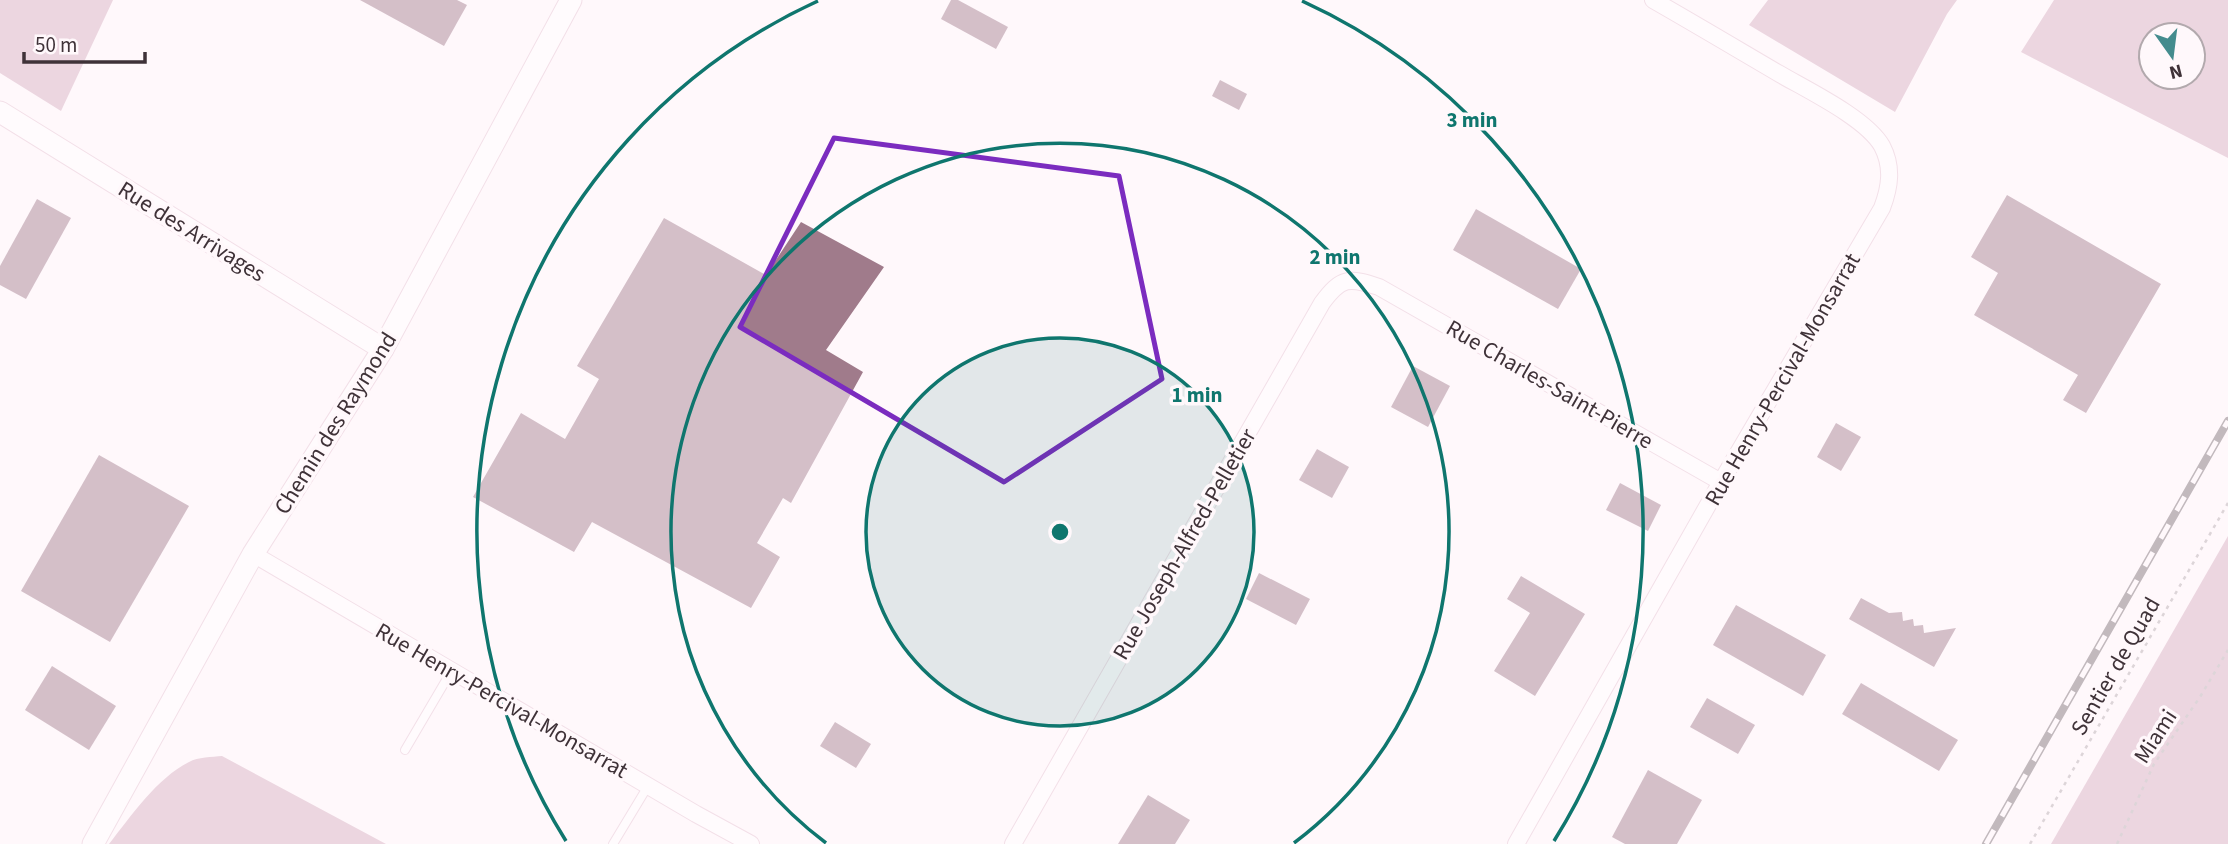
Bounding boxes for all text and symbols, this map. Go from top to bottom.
scale bar [24,21,145,65]
north arrow [2137,21,2207,91]
text: 50 m [35,30,77,60]
text: N [2166,56,2185,86]
text: 3 min [1446,105,1498,135]
street label: Rue des Arrivages [112,173,272,290]
text: 2 min [1309,242,1361,272]
street label: Rue Henry-Percival-Monsarrat [1696,246,1869,512]
street label: Rue Charles-Saint-Pierre [1440,312,1659,457]
street label: Chemin des Raymond [266,326,405,521]
text: 1 min [1171,380,1223,410]
street label: Rue Joseph-Alfred-Pelletier [1105,422,1265,666]
centre of rings [1048,520,1072,544]
street label: Sentier de Quad [2062,591,2168,741]
street label: Rue Henry-Percival-Monsarrat [369,614,635,787]
street label: Miami [2126,703,2185,770]

